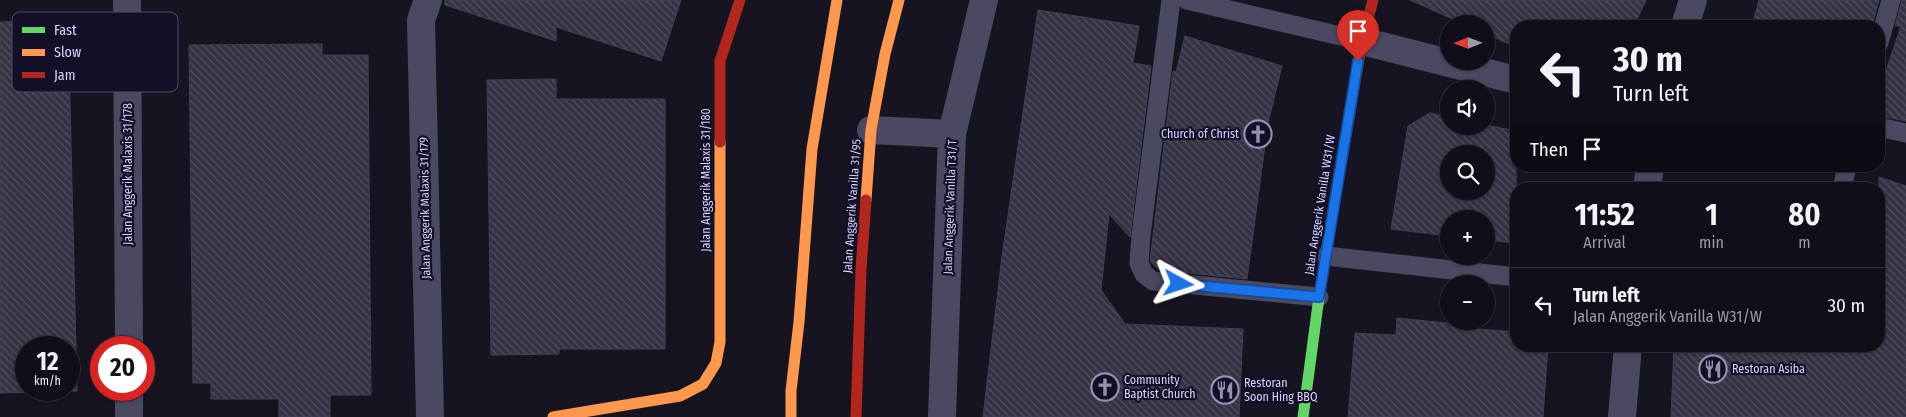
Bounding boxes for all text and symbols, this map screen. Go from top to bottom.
pin [1337,10,1379,61]
legend [12,12,178,92]
north arrow [1440,15,1495,70]
map controls [1440,15,1495,330]
icon: arrive [1344,17,1372,45]
text: Fast [54,22,77,39]
text: 30 m [1613,38,1683,80]
icon: left [1530,40,1595,105]
text: Slow [54,44,81,61]
text: Jam [54,67,75,84]
button: sound [1440,80,1495,135]
text: Turn left [1613,80,1689,107]
street label: Jalan Anggerik Malaxis 31/178 [121,103,135,245]
street label: Jalan Anggerik Malaxis 31/180 [699,108,713,252]
church icon: Church of Christ [1243,119,1273,149]
place label: Church of Christ [1161,127,1239,141]
street label: Jalan Anggerik Vanilla W31/W [1302,134,1338,276]
icon: arrive [1578,135,1606,163]
street label: Jalan Anggerik Malaxis 31/179 [417,137,433,279]
street label: Jalan Anggerik Vanilla 31/95 [840,138,864,274]
text: Then [1530,138,1568,161]
street label: Jalan Anggerik Vanilla T31/T [941,139,959,275]
button: search [1440,145,1495,200]
text: 11:52 [1574,197,1635,233]
text: 1 [1705,197,1718,233]
text: 80 [1788,197,1821,233]
button: + [1440,210,1495,265]
text: Arrival [1583,233,1626,252]
text: min [1699,233,1724,252]
text: m [1798,233,1811,252]
position arrow [1152,257,1204,309]
button: − [1440,275,1495,330]
text: Turn left [1573,284,1640,307]
icon: left [1530,291,1558,319]
text: 30 m [1827,294,1865,317]
text: Jalan Anggerik Vanilla W31/W [1573,307,1762,326]
speed limit sign: 20 [90,336,155,401]
text: 12 [36,347,59,377]
restaurant icon: Restoran Asiba [1698,354,1728,384]
place label: Restoran Asiba [1732,362,1805,376]
church icon: Community Baptist Church [1090,372,1120,402]
place label: Community Baptist Church [1124,373,1196,401]
text: km/h [34,374,61,388]
restaurant icon: Restoran Soon Hing BBQ [1210,375,1240,405]
place label: Restoran Soon Hing BBQ [1244,376,1318,404]

